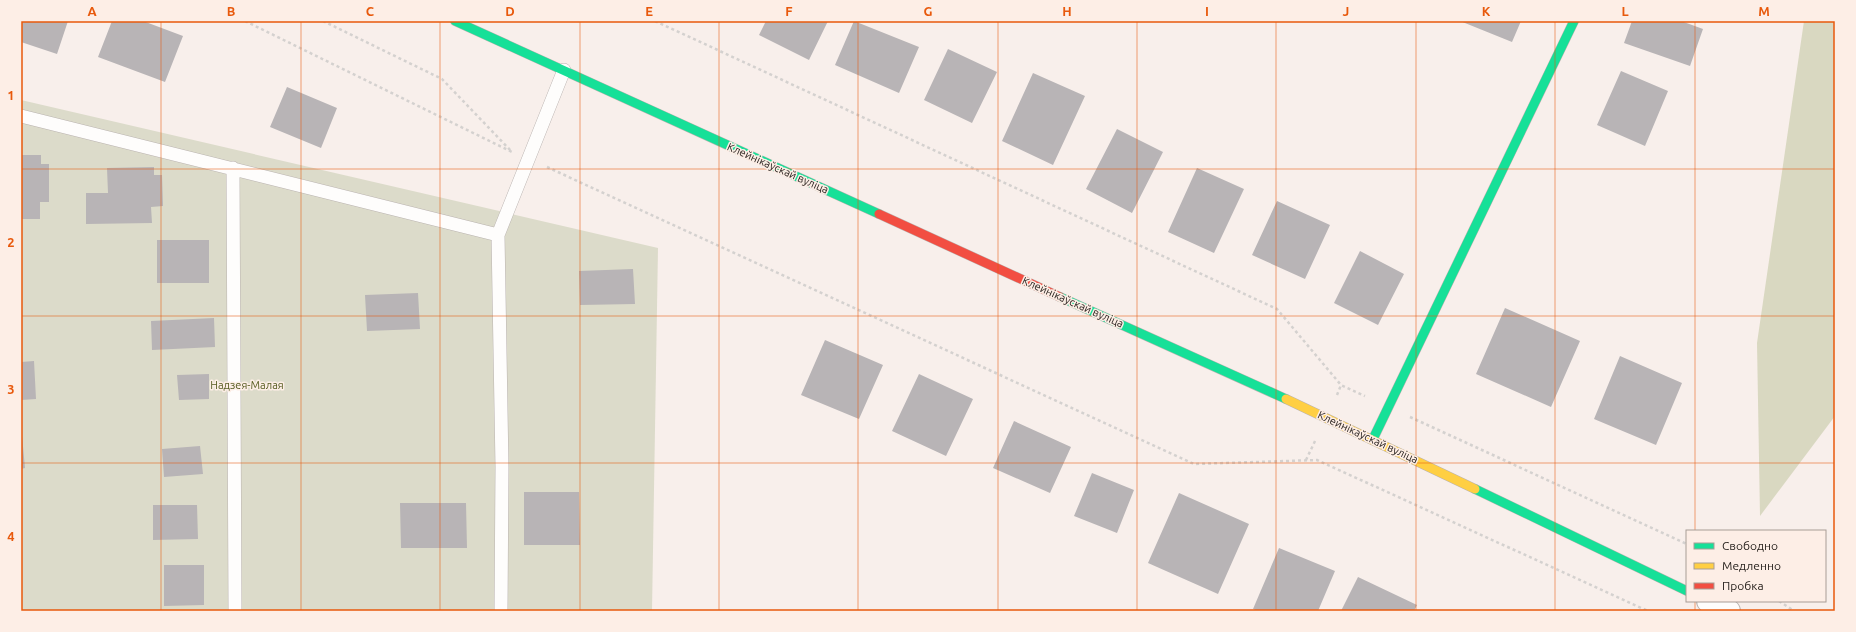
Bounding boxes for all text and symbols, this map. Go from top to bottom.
text: A [87,4,97,18]
text: B [227,4,236,18]
text: C [366,4,375,18]
text: D [505,4,515,18]
text: E [645,4,653,18]
text: F [785,4,793,18]
text: G [924,4,933,18]
text: H [1062,4,1072,18]
text: I [1205,4,1209,18]
text: J [1343,4,1349,18]
text: K [1482,4,1491,18]
text: L [1621,4,1629,18]
text: M [1758,4,1770,18]
text: 1 [7,88,15,102]
street label: Клейнікаўскай вуліца [726,140,830,196]
text: 2 [7,235,15,249]
street label: Клейнікаўскай вуліца [1021,274,1125,330]
park label: Надзея-Малая [210,379,284,391]
text: 3 [7,382,15,396]
street label: Клейнікаўскай вуліца [1316,408,1420,466]
text: 4 [7,529,15,543]
legend [1686,530,1826,602]
text: Свободно [1722,539,1778,552]
text: Медленно [1722,559,1781,572]
text: Пробка [1722,579,1764,592]

